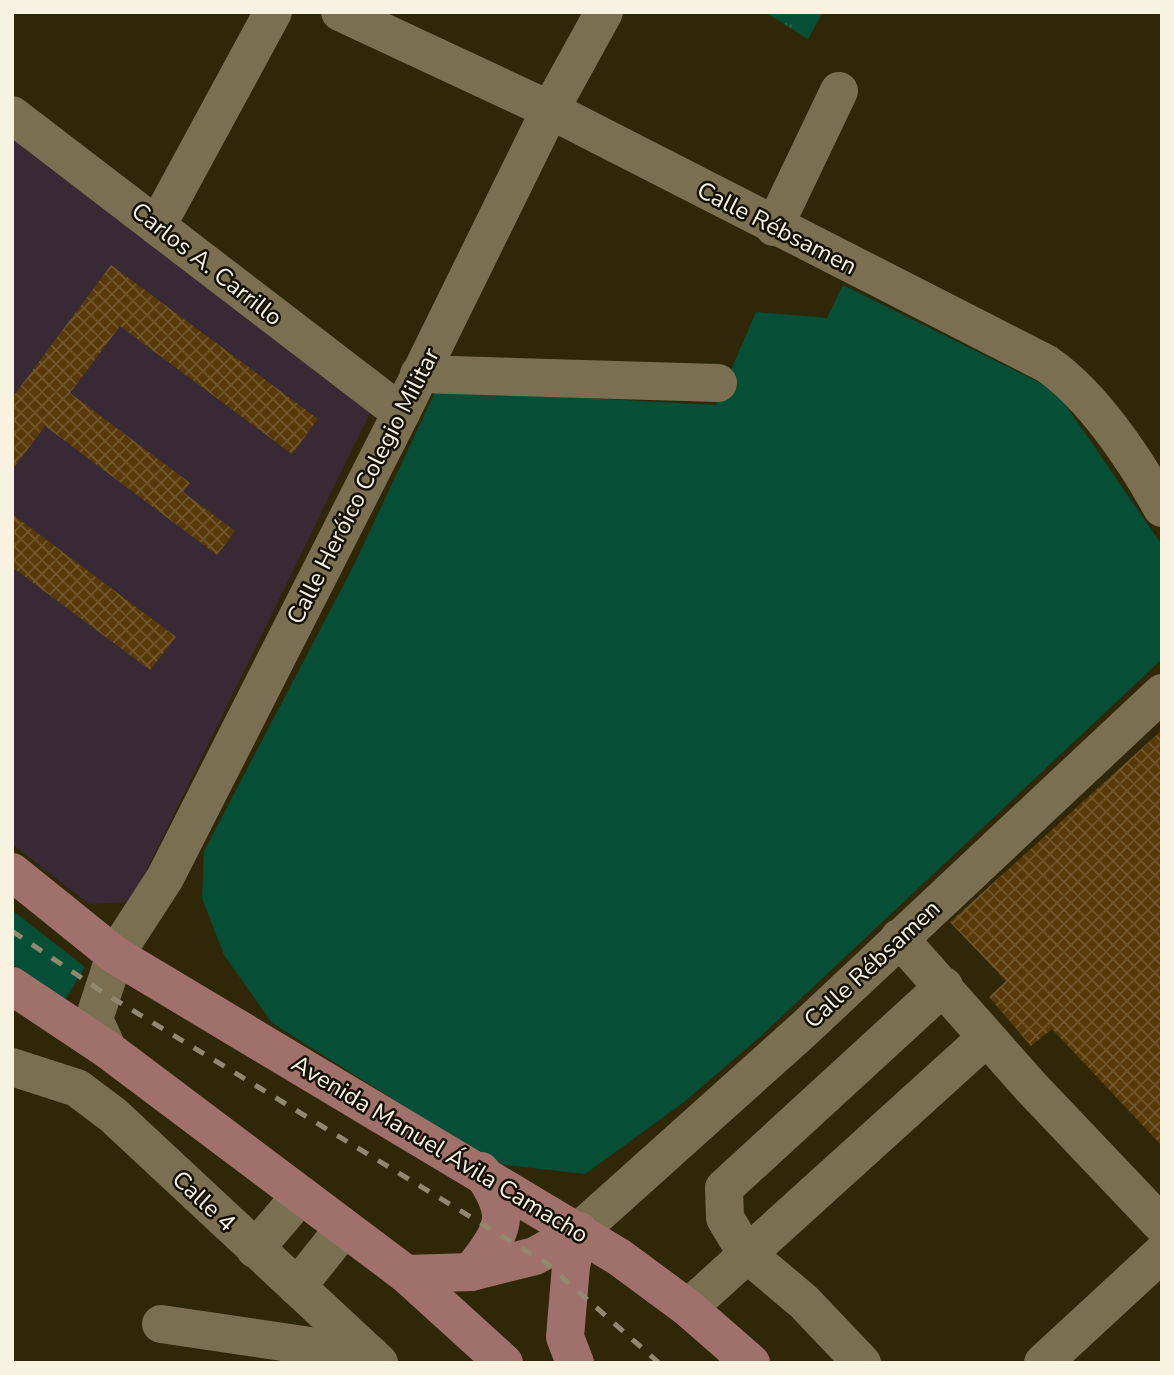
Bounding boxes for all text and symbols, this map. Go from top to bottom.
street label: Calle Rébsamen [692,174,862,282]
street label: Carlos A. Carrillo [125,195,289,333]
street label: Calle Heróico Colegio Militar [279,342,447,630]
street label: Calle Rébsamen [797,893,947,1035]
street label: Avenida Manuel Ávila Camacho [286,1047,594,1251]
street label: Calle 4 [165,1163,243,1239]

